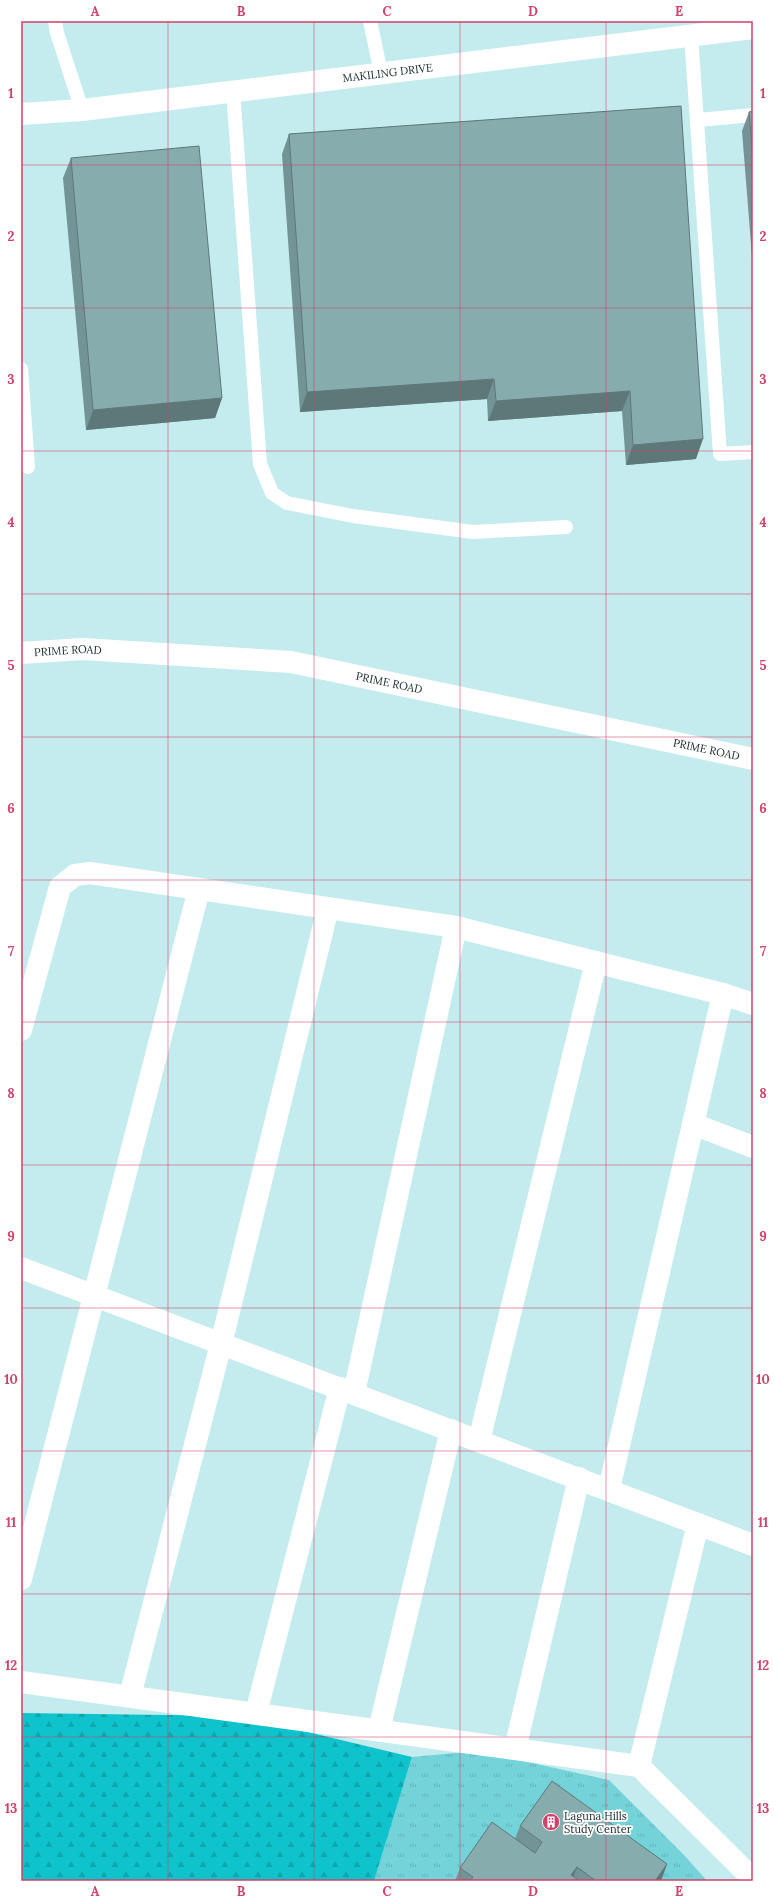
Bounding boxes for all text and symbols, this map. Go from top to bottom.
text: A [91,3,100,20]
text: B [237,3,246,20]
text: C [383,3,392,20]
text: D [528,3,538,20]
text: E [675,3,683,20]
street label: MAKILING DRIVE [342,60,434,85]
text: 1 [8,85,14,102]
text: 1 [760,85,766,102]
text: 2 [8,228,15,245]
text: 2 [760,228,767,245]
text: 3 [7,371,15,388]
text: 3 [759,371,767,388]
text: 4 [7,514,15,531]
text: 4 [759,514,767,531]
street label: PRIME ROAD [34,642,102,659]
text: 5 [7,657,15,674]
text: 5 [759,657,767,674]
street label: PRIME ROAD [355,669,424,696]
street label: PRIME ROAD [672,735,741,763]
text: 6 [7,800,15,817]
text: 6 [759,800,767,817]
text: 7 [8,943,14,960]
text: 7 [760,943,766,960]
text: 8 [7,1085,15,1102]
text: 8 [759,1085,767,1102]
text: 9 [7,1228,15,1245]
text: 9 [759,1228,767,1245]
text: 10 [4,1371,18,1388]
text: 10 [756,1371,770,1388]
text: 11 [6,1514,16,1531]
text: 11 [758,1514,768,1531]
text: 12 [5,1657,17,1674]
text: 12 [757,1657,769,1674]
text: 13 [5,1800,17,1817]
text: 13 [757,1800,769,1817]
place label: Laguna Hills Study Center [564,1809,632,1836]
building icon: Laguna Hills Study Center [541,1812,561,1832]
text: A [91,1883,100,1900]
text: B [237,1883,246,1900]
text: C [383,1883,392,1900]
text: D [528,1883,538,1900]
text: E [675,1883,683,1900]

